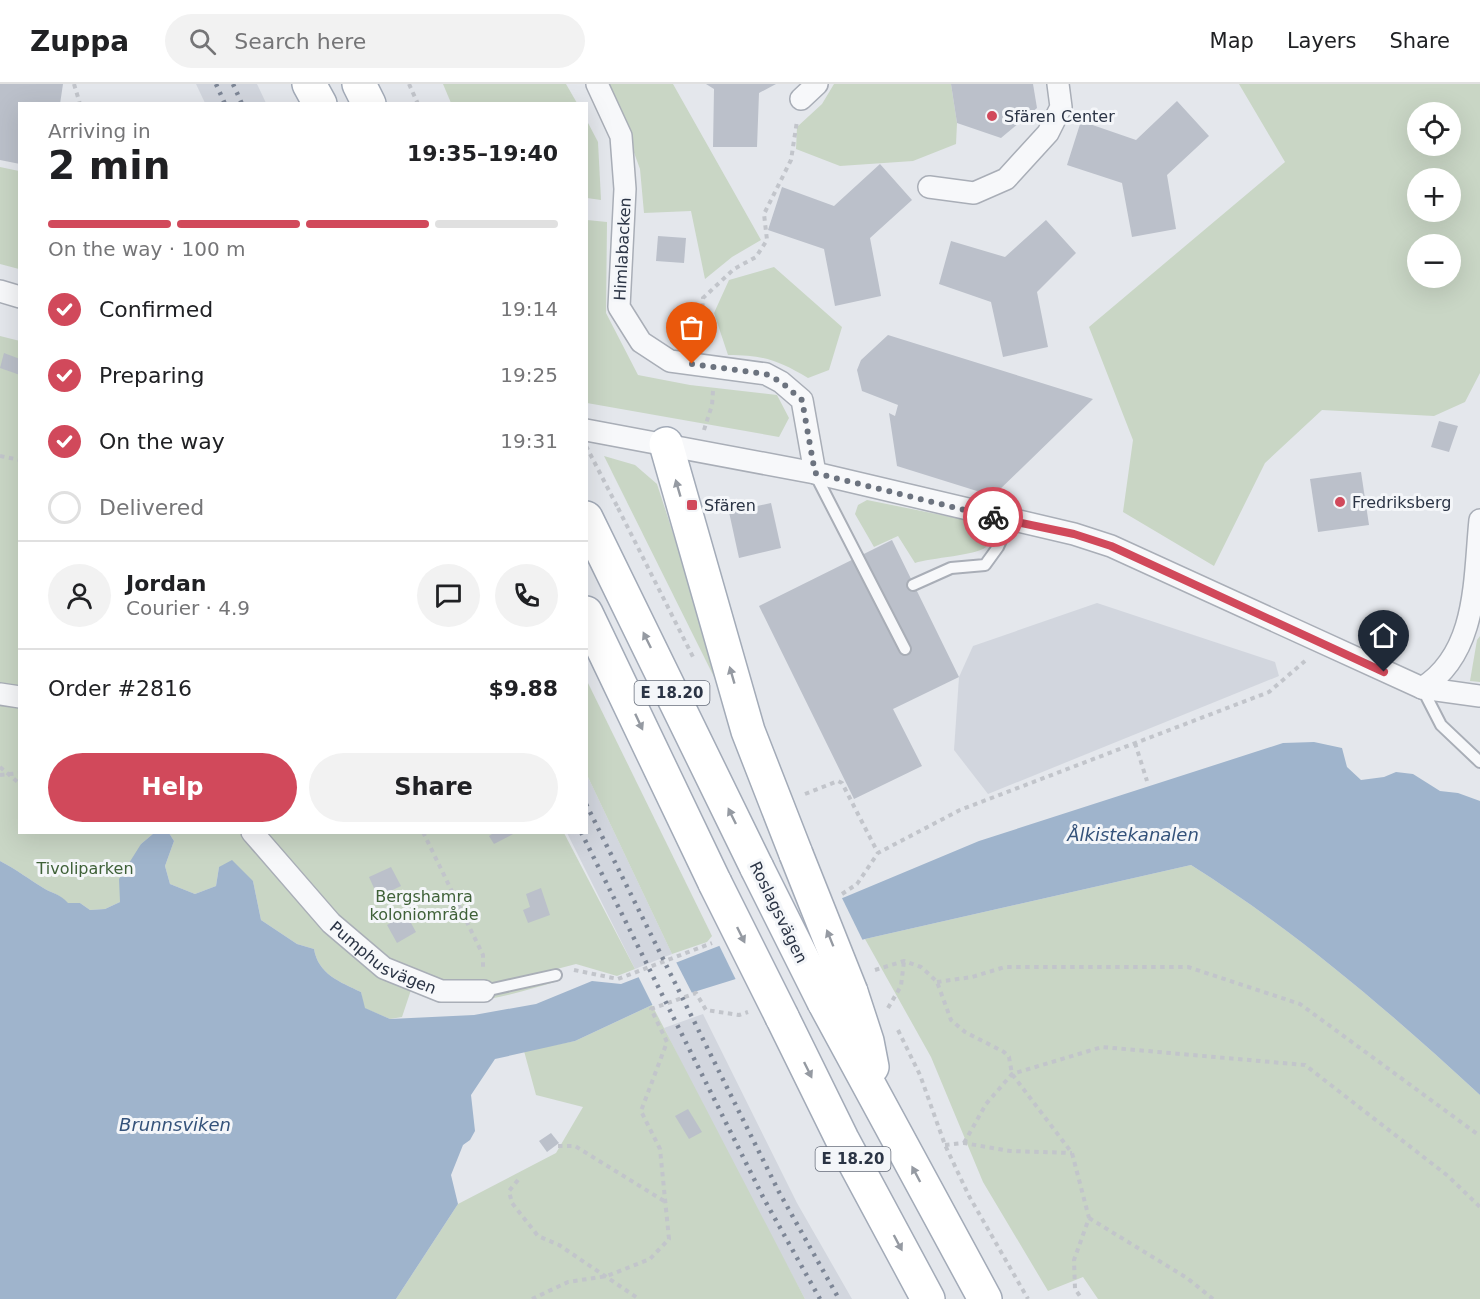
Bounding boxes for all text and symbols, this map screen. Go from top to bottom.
search box [165,14,585,68]
text: Zuppa [30,25,129,58]
icon: search [186,25,219,58]
text: Search here [234,29,366,54]
text: Map [1210,29,1254,53]
text: Layers [1287,29,1356,53]
text: Share [1389,29,1450,53]
map controls [1407,102,1461,288]
button: locate [1407,102,1461,156]
place label: Sfären Center [1004,107,1115,126]
marker: Sfären Center [985,109,999,123]
text: Arriving in [48,119,151,143]
text: 19:35–19:40 [407,141,558,166]
text: 2 min [48,143,170,188]
button: + [1407,168,1461,222]
street label: Himlabacken [610,197,635,301]
button: − [1407,234,1461,288]
text: On the way · 100 m [48,237,246,261]
icon: check [48,293,81,326]
text: Confirmed [99,297,213,322]
text: 19:14 [500,297,558,321]
pin [666,302,717,364]
icon: bag [675,311,708,344]
icon: check [48,359,81,392]
text: Preparing [99,363,205,388]
text: 19:25 [500,363,558,387]
icon: check [48,425,81,458]
text: On the way [99,429,225,454]
text: 19:31 [500,429,558,453]
one-way arrow [673,479,682,497]
courier [963,487,1023,547]
place label: Fredriksberg [1352,493,1451,512]
text: Delivered [99,495,204,520]
marker: Fredriksberg [1333,495,1347,509]
place label: Sfären [704,496,756,515]
marker: Sfären [685,498,699,512]
icon: bike [977,501,1010,534]
button: person [48,564,111,627]
button: chat [417,564,480,627]
button: phone [495,564,558,627]
text: Jordan [126,571,206,596]
text: Courier · 4.9 [126,596,250,620]
pin [1358,610,1409,672]
icon: home [1367,619,1400,652]
one-way arrow [642,632,651,649]
one-way arrow [727,666,736,684]
text: Order #2816 [48,676,192,701]
text: $9.88 [488,676,558,701]
road number: E 18.20 [634,681,710,705]
one-way arrow [634,714,643,731]
button: Help [48,753,297,822]
button: Share [309,753,558,822]
one-way arrow [727,807,736,824]
water label: Ålkistekanalen [1066,824,1199,845]
street label: Roslagsvägen [746,858,811,966]
park label: Tivoliparken [35,859,134,878]
park label: Bergshamra koloniområde [369,887,479,924]
street label: Pumphusvägen [326,917,439,998]
one-way arrow [736,927,746,944]
one-way arrow [825,929,834,947]
one-way arrow [803,1061,812,1078]
water label: Brunnsviken [119,1114,231,1135]
road number: E 18.20 [816,1147,890,1171]
one-way arrow [911,1165,921,1182]
one-way arrow [893,1235,903,1252]

